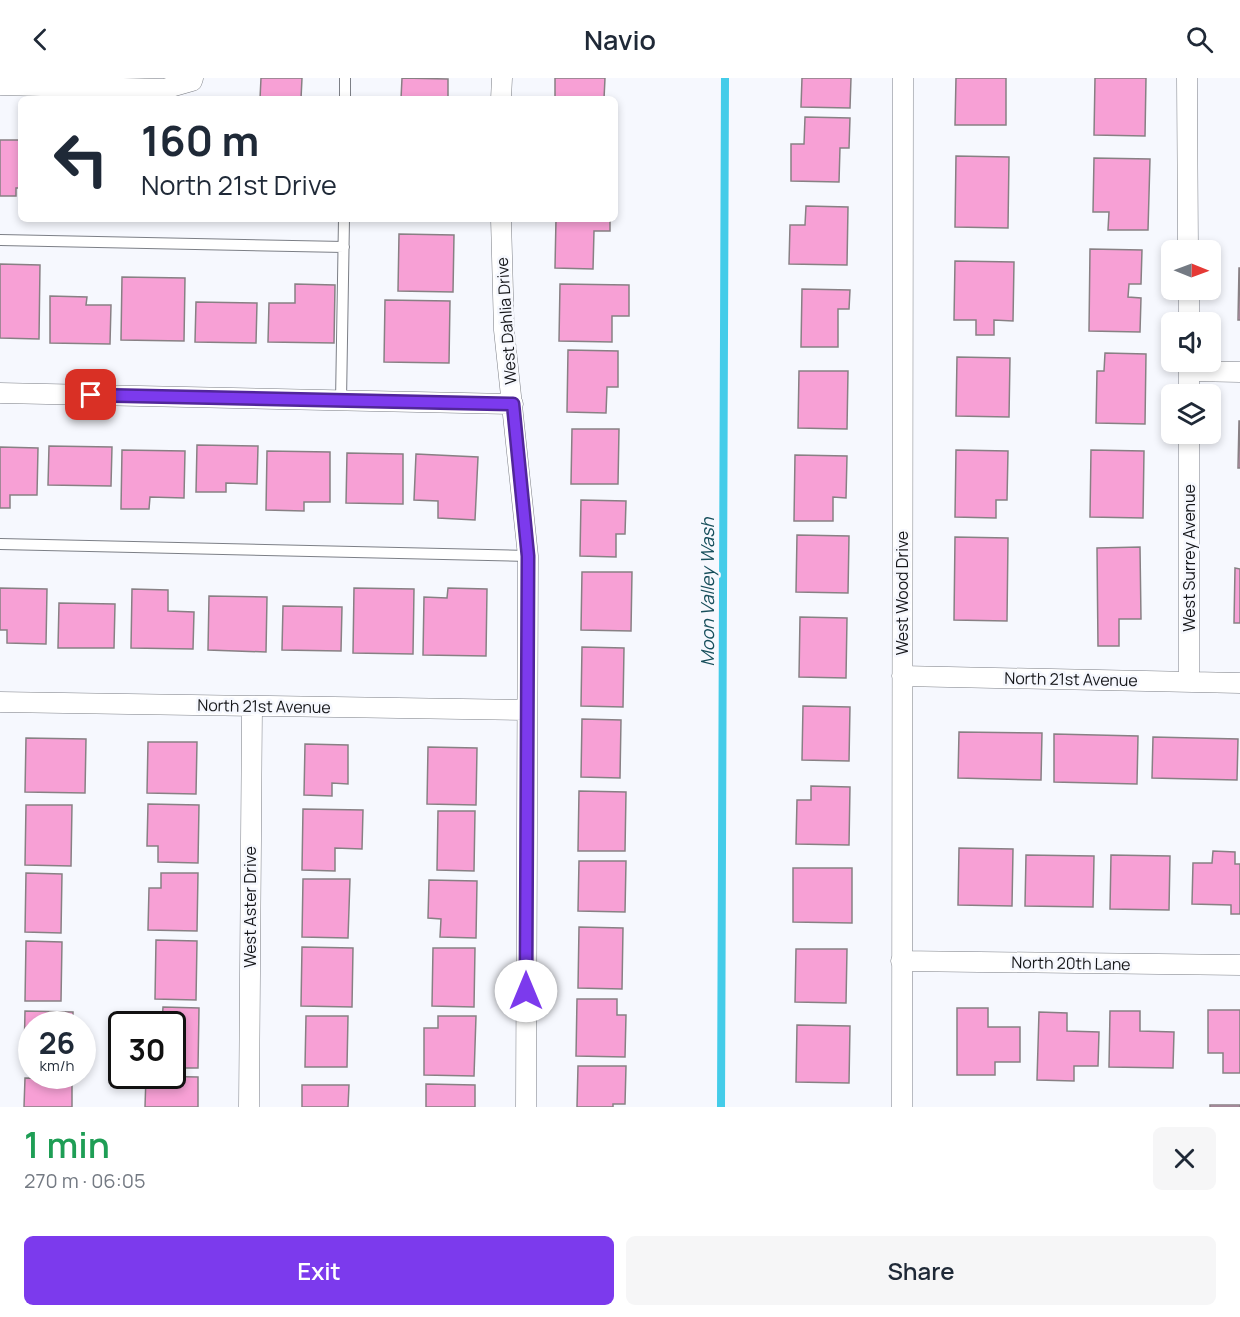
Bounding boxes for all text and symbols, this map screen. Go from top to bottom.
text: Navio [584,21,656,58]
icon: back [24,23,57,56]
icon: search [1183,23,1216,56]
text: 160 m [141,111,259,169]
icon: left [42,120,120,198]
text: North 21st Drive [141,166,337,203]
north arrow [1161,240,1221,300]
map controls [1161,240,1221,444]
street label: West Dahlia Drive [491,257,521,385]
button: sound [1161,312,1221,372]
pin [65,369,116,420]
icon: arrive [74,378,107,411]
button: layers [1161,384,1221,444]
street label: West Surrey Avenue [1178,484,1200,632]
water label: Moon Valley Wash [695,516,719,666]
street label: West Wood Drive [891,531,913,655]
street label: North 21st Avenue [1004,667,1138,691]
street label: North 21st Avenue [197,694,331,718]
street label: West Aster Drive [239,846,261,968]
street label: North 20th Lane [1011,951,1131,975]
position arrow [494,959,558,1023]
speed limit sign: 30 [108,1011,186,1089]
text: 26 [39,1022,75,1063]
text: km/h [40,1055,74,1076]
text: 1 min [24,1120,110,1169]
button: close [1153,1127,1216,1190]
text: 270 m · 06:05 [24,1167,145,1194]
button: Exit [24,1236,614,1305]
button: Share [626,1236,1216,1305]

